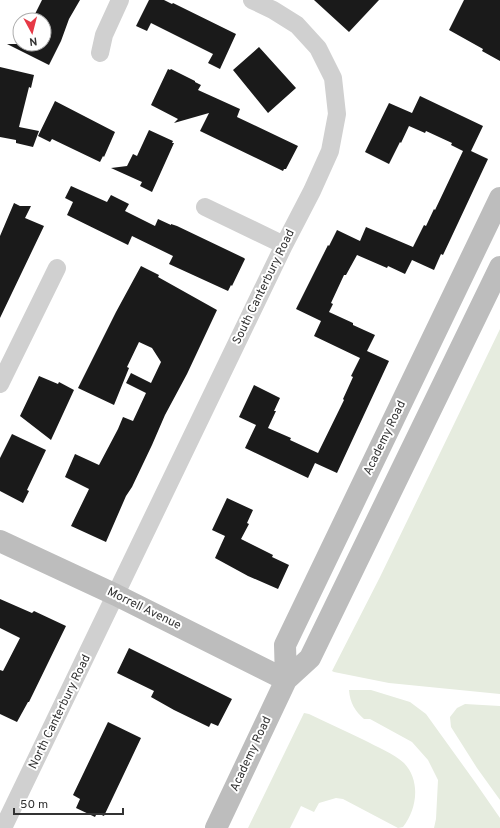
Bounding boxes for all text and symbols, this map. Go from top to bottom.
north arrow [12,12,52,52]
text: N [28,34,38,48]
street label: South Canterbury Road [229,227,299,347]
street label: Academy Road [360,398,410,478]
street label: Morrell Avenue [104,584,184,634]
street label: North Canterbury Road [25,652,95,772]
street label: Academy Road [227,714,275,794]
scale bar [14,790,123,816]
text: 50 m [20,797,48,813]

